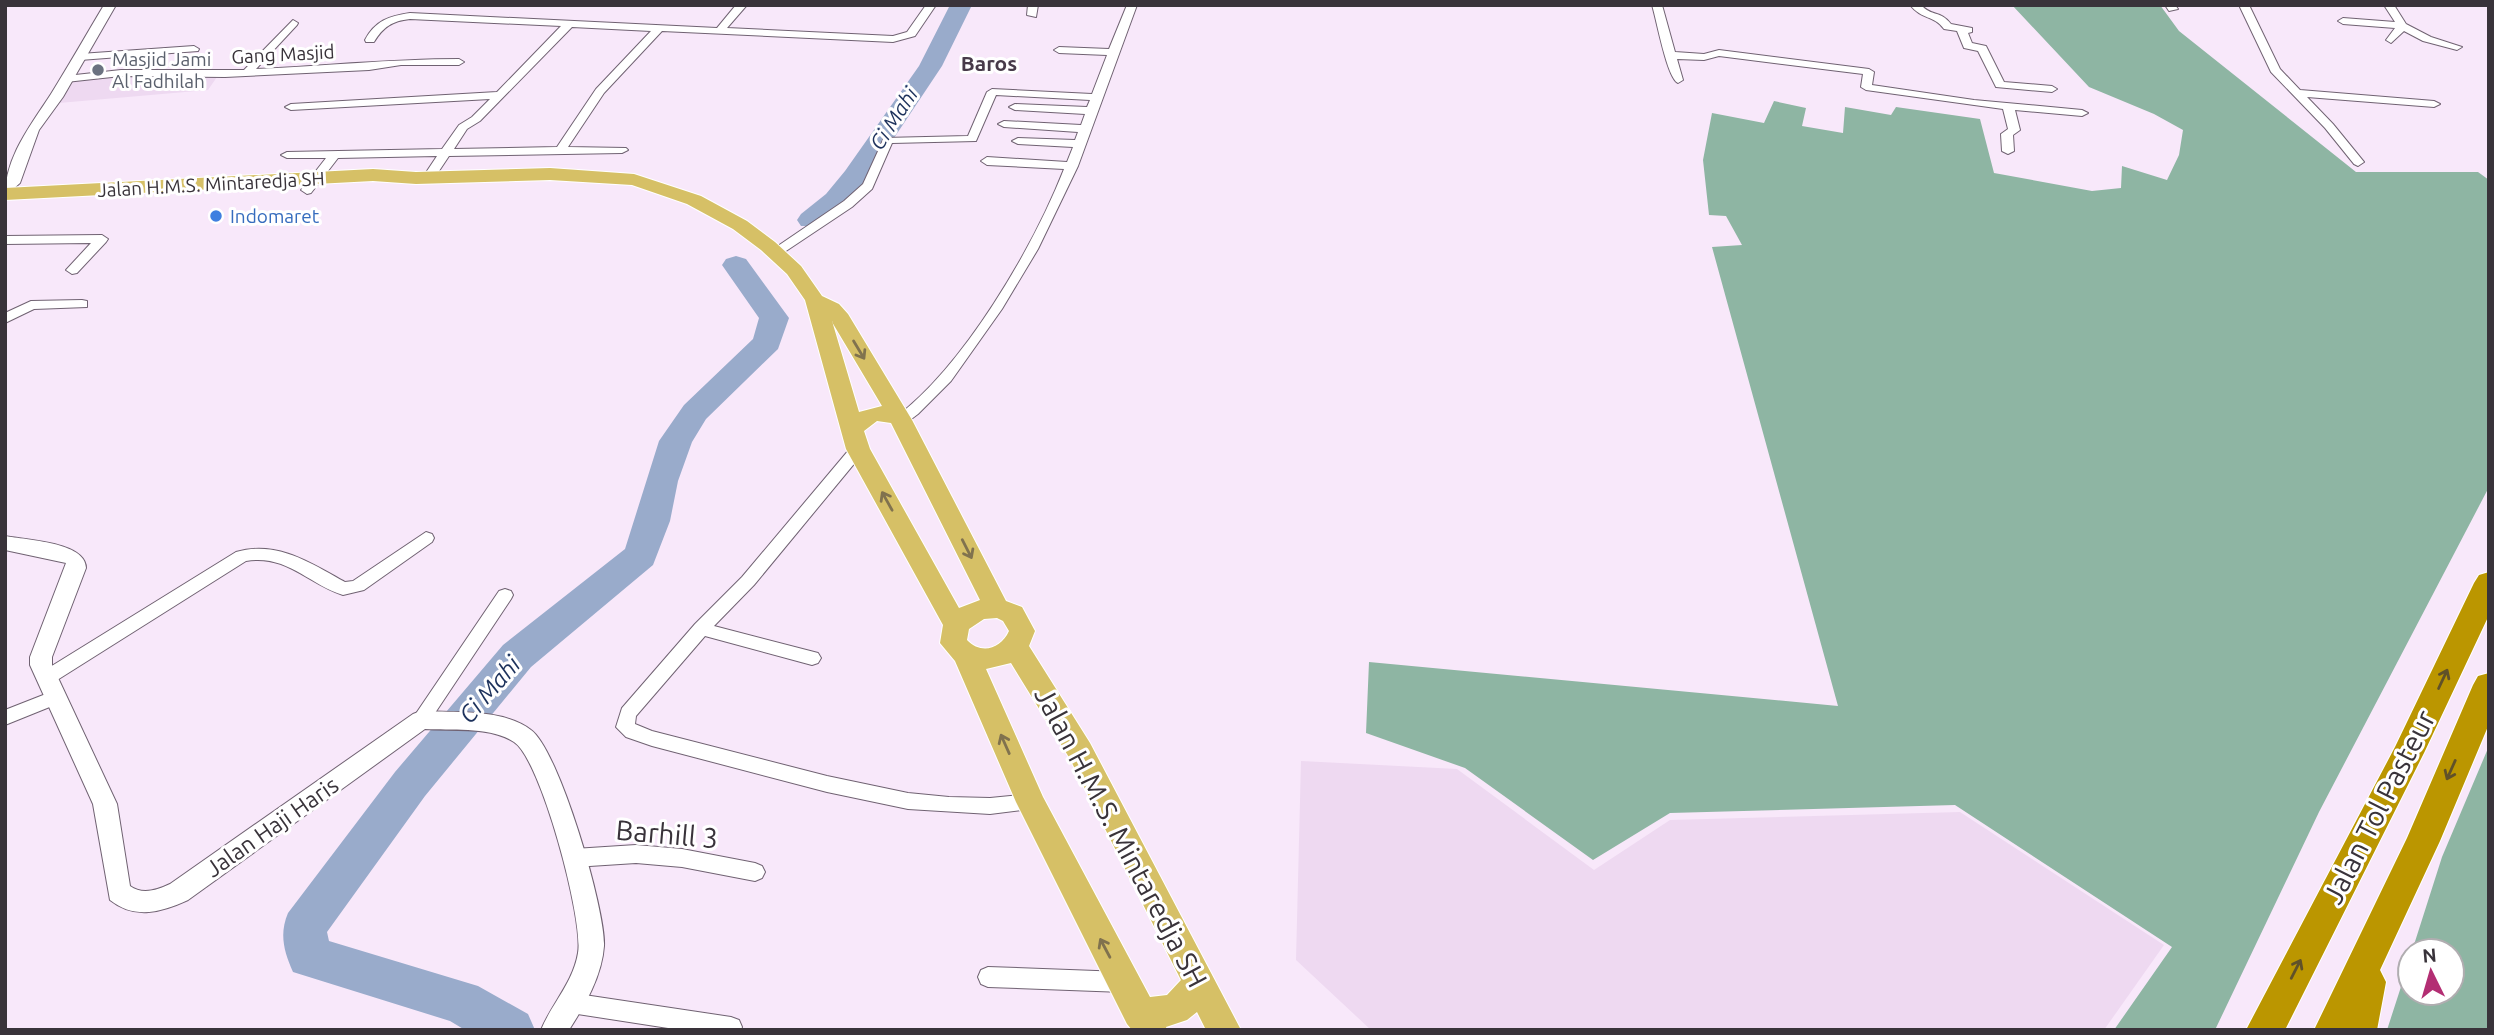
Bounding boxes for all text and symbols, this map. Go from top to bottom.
street label: Gang Masjid [231,40,335,68]
place label: Masjid Jami Al Fadhilah [112,48,211,92]
district label: Baros [961,51,1017,75]
marker: Masjid Jami Al Fadhilah [90,62,106,78]
water label: Ci Mahi [864,82,922,154]
street label: Jalan H.M.S. Mintaredja SH [97,167,325,201]
place label: Indomaret [230,205,320,227]
marker: Indomaret [208,208,224,224]
one-way arrow [852,339,866,359]
one-way arrow [880,491,894,511]
one-way arrow [961,538,974,559]
water label: Ci Mahi [453,650,526,728]
one-way arrow [2437,669,2451,690]
street label: Jalan H.M.S. Mintaredja SH [1029,681,1214,992]
street label: Jalan Tol Pasteur [2316,705,2441,909]
one-way arrow [998,734,1011,756]
one-way arrow [2444,758,2457,780]
street label: Jalan Haji Haris [201,772,343,882]
street label: Barhill 3 [615,814,719,853]
north arrow [2396,937,2466,1007]
one-way arrow [1098,939,1112,959]
text: N [2421,943,2438,967]
one-way arrow [2290,959,2303,980]

